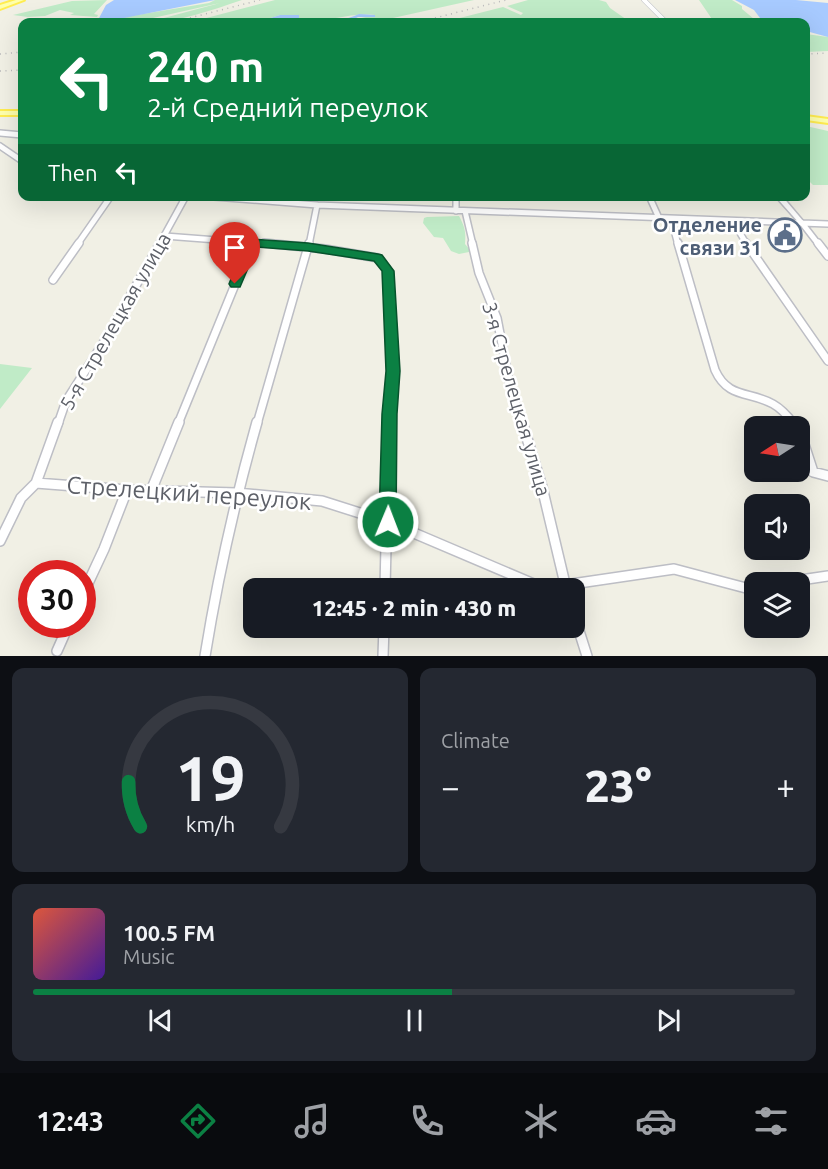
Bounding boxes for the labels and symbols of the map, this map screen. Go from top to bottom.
place label: Отделение связи 31 [653,213,762,259]
public building icon: Отделение связи 31 [767,217,803,253]
pin [209,222,260,284]
street label: 5-я Стрелецкая улица [55,228,175,414]
street label: 3-я Стрелецкая улица [478,299,556,499]
north arrow [744,416,810,482]
street label: Стрелецкий переулок [66,471,312,515]
position arrow [356,490,420,554]
speed limit sign: 30 [18,560,96,638]

